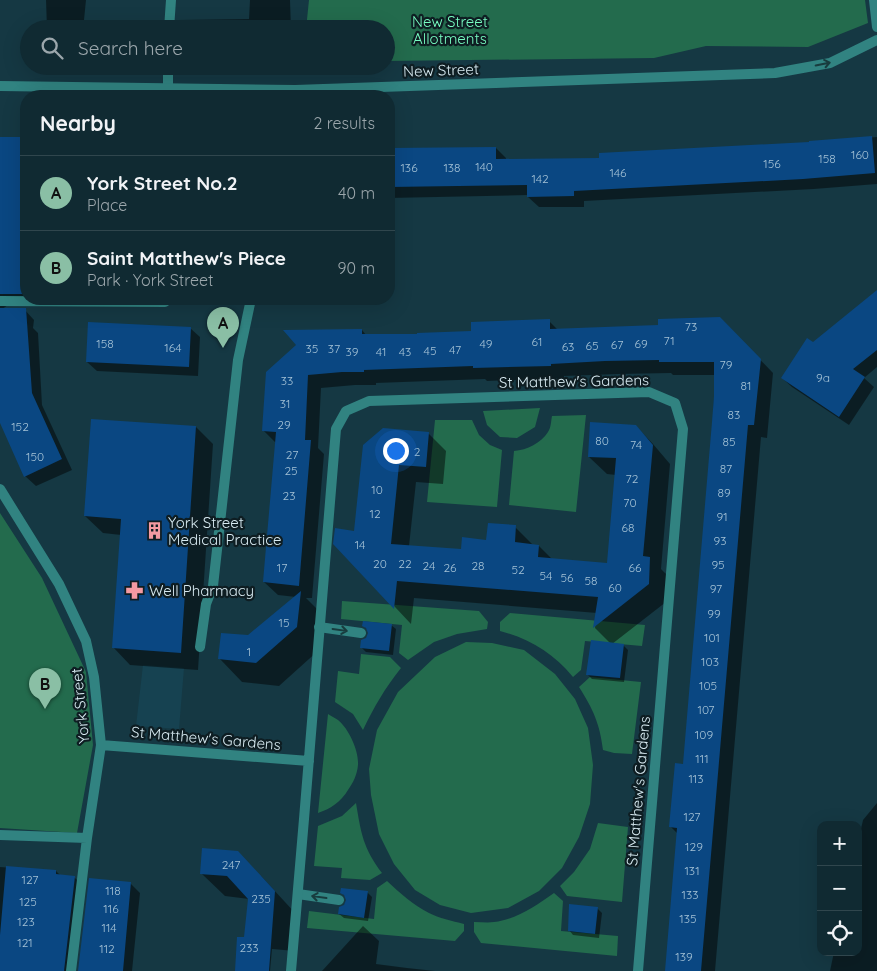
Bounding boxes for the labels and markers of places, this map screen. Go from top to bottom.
pin: A [207,307,239,348]
place label: York Street Medical Practice [168,513,282,549]
building icon: York Street Medical Practice [144,521,164,541]
pharmacy icon: Well Pharmacy [125,580,145,600]
place label: Well Pharmacy [149,581,254,600]
pin: B [29,668,61,709]

